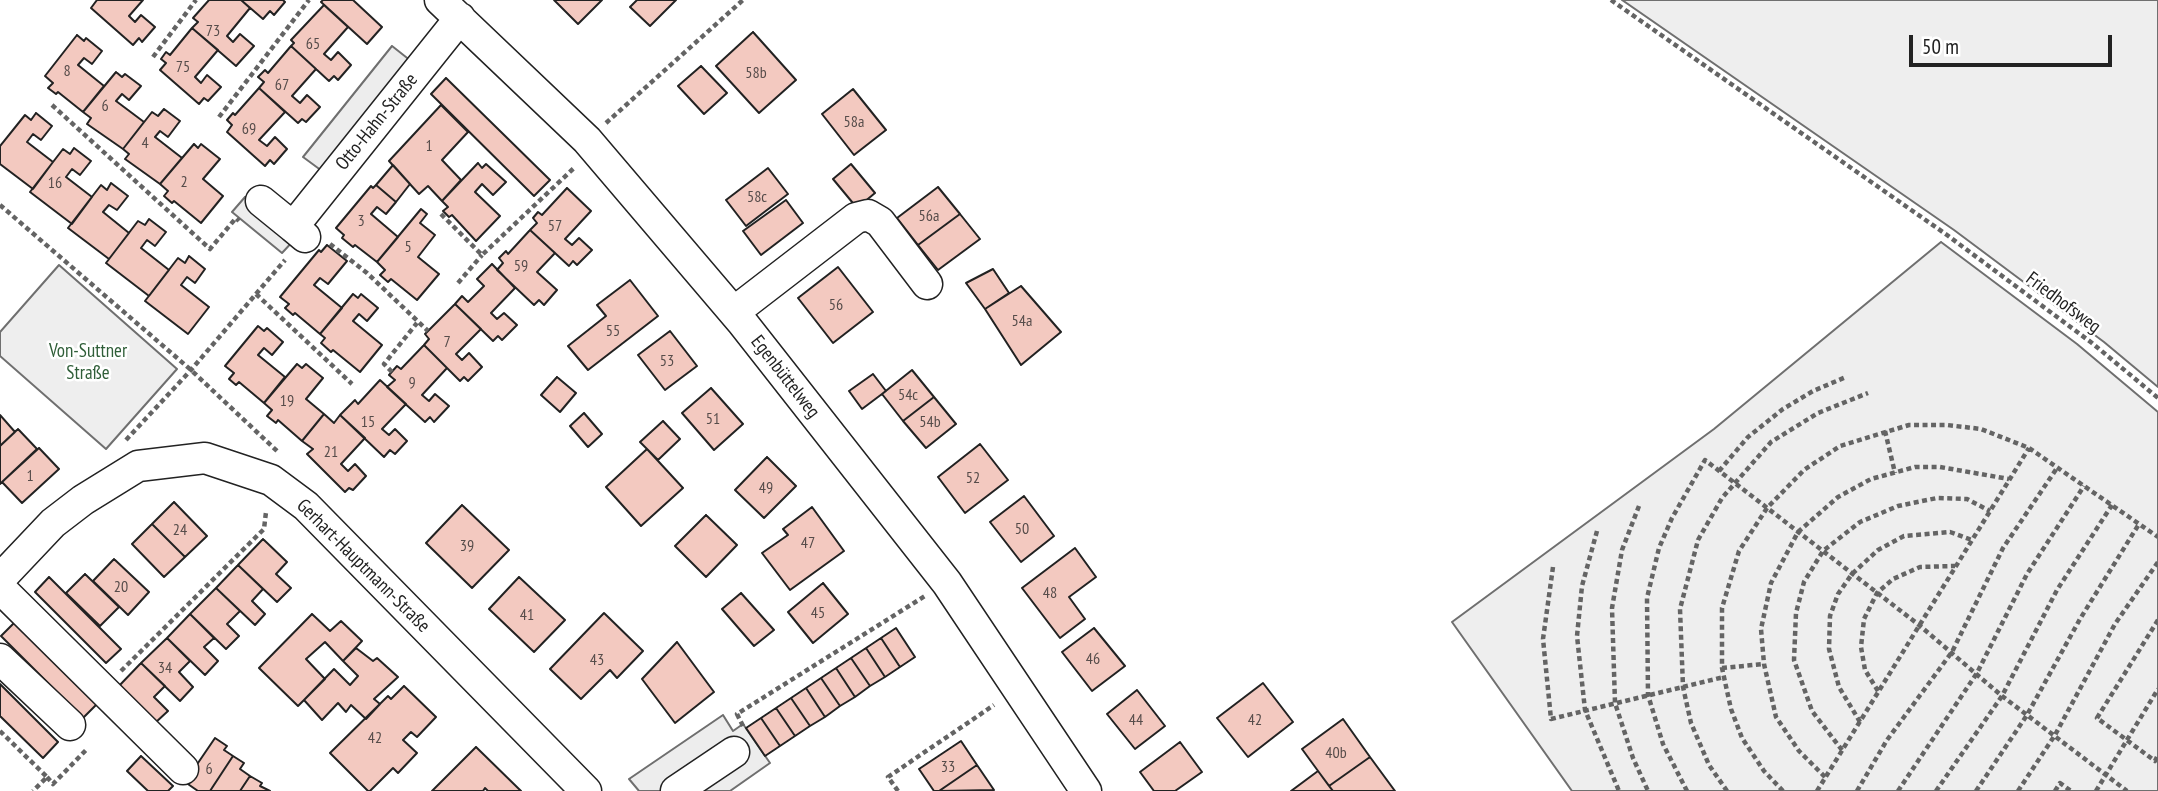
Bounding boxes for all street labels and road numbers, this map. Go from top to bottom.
street label: Otto-Hahn-Straße [331,69,423,175]
street label: Friedhofsweg [2021,267,2105,339]
street label: Egenbüttelweg [746,331,824,423]
street label: Gerhart-Hauptmann-Straße [292,495,434,637]

